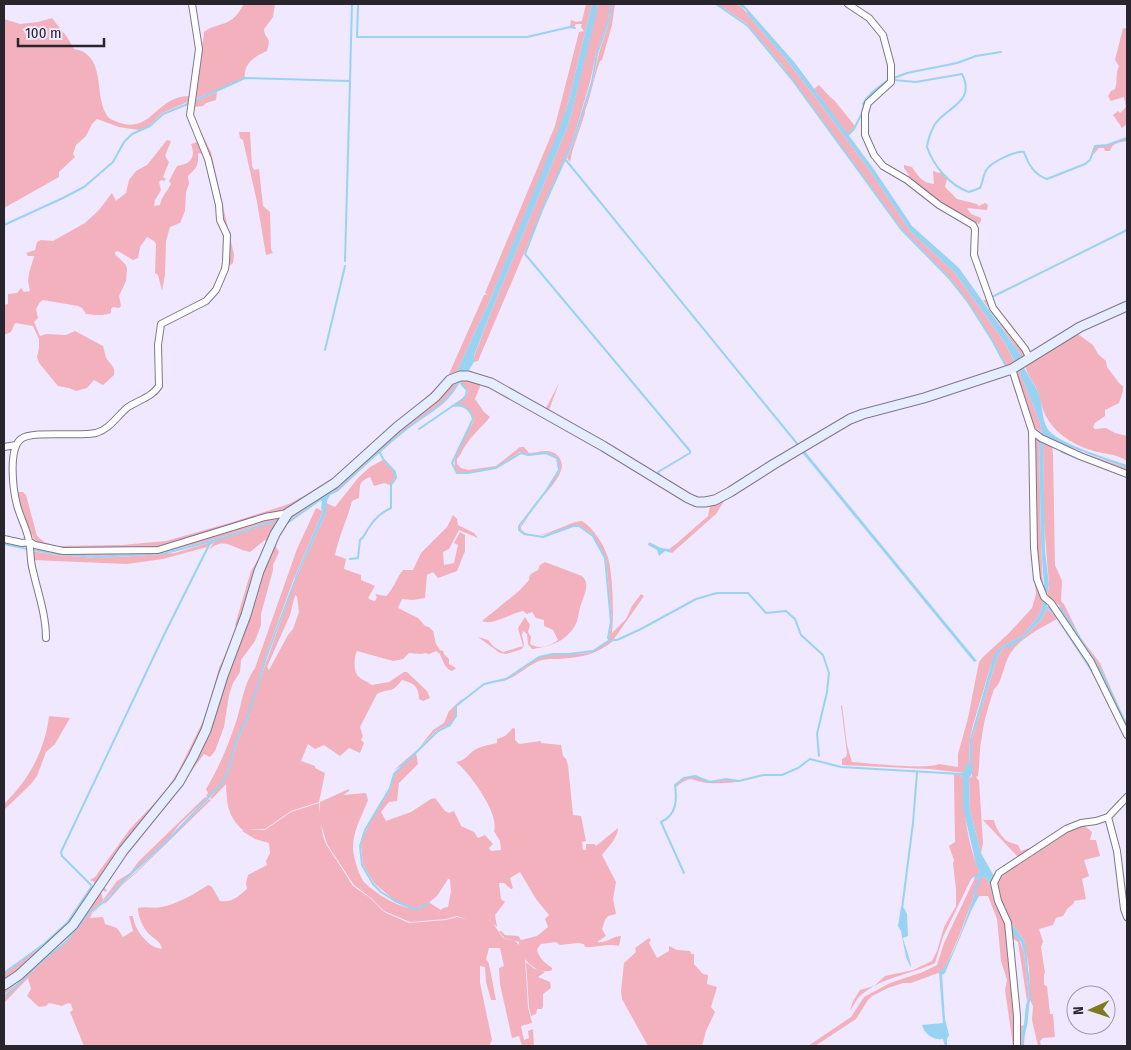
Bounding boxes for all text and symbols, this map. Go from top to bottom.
scale bar [18,15,104,47]
text: 100 m [25,24,62,42]
north arrow [1066,985,1116,1035]
text: N [1070,1006,1087,1015]

